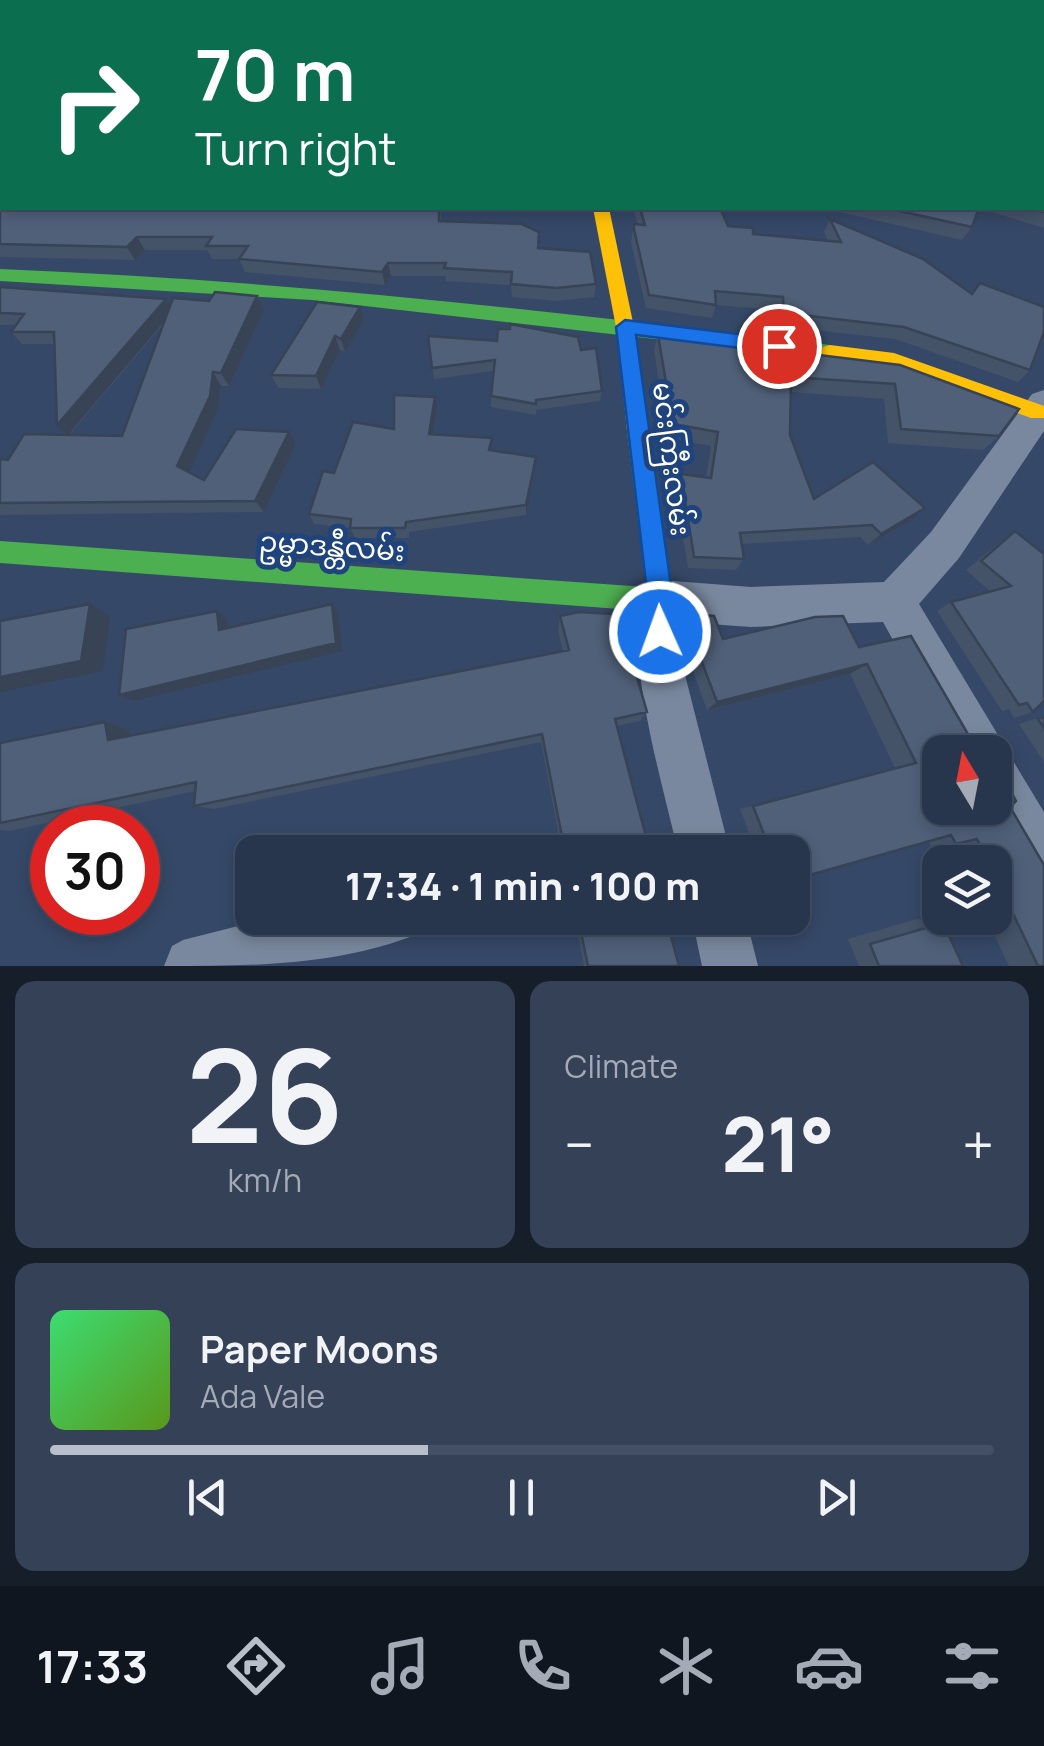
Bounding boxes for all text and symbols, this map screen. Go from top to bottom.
text: 70 m [195,26,355,122]
icon: right [30,40,160,170]
text: Turn right [195,117,396,179]
pin [737,304,822,389]
icon: arrive [752,319,807,374]
street label: မင်းကြီးလမ်း [640,380,701,539]
street label: ဥမ္မာဒန္တီလမ်း [258,521,406,575]
position arrow [608,580,712,684]
north arrow [922,735,1012,825]
map controls [922,735,1012,935]
speed limit sign: 30 [30,805,160,935]
button: layers [922,845,1012,935]
text: 17:34 · 1 min · 100 m [345,859,700,911]
text: 26 [186,1004,344,1182]
text: Climate [565,1044,678,1088]
text: 21° [722,1092,835,1195]
text: − [565,1106,594,1182]
text: + [962,1106,994,1182]
text: km/h [228,1158,302,1202]
text: Paper Moons [200,1322,439,1374]
text: Ada Vale [200,1374,325,1418]
icon: previous [180,1470,235,1525]
icon: pause [494,1470,549,1525]
icon: next [809,1470,864,1525]
icon: directions [221,1631,291,1701]
icon: music [365,1631,435,1701]
icon: phone [508,1631,578,1701]
icon: climate [651,1631,721,1701]
icon: car [794,1631,864,1701]
icon: filters [937,1631,1007,1701]
text: 17:33 [37,1635,148,1697]

